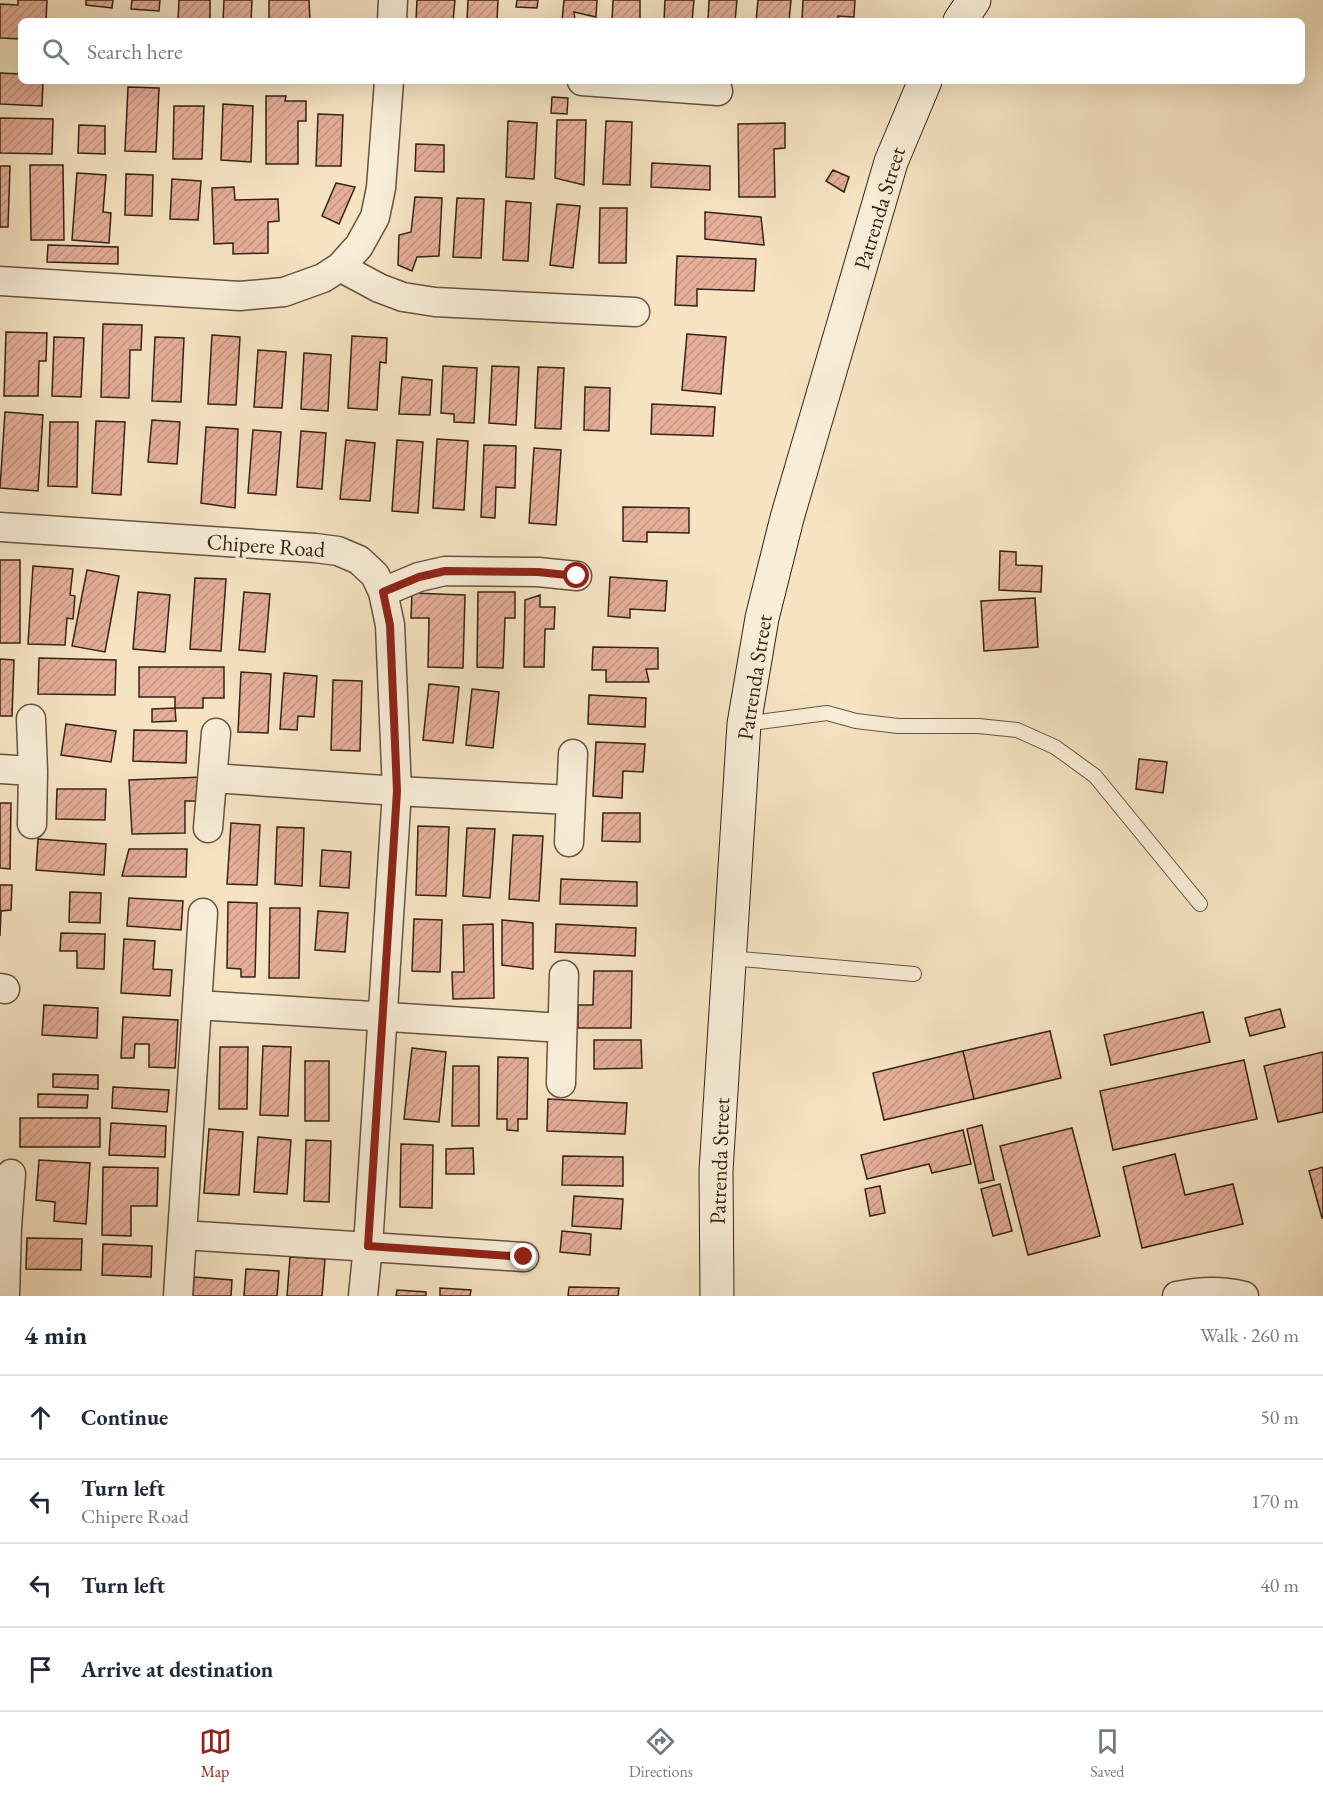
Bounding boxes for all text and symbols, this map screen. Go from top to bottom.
search box [18,18,1305,84]
icon: search [39,35,72,68]
text: Search here [87,37,182,66]
street label: Patrenda Street [847,143,912,273]
street label: Chipere Road [206,527,327,564]
route start [563,562,589,588]
street label: Patrenda Street [730,612,779,742]
street label: Patrenda Street [703,1097,736,1225]
route end [510,1243,536,1269]
text: 4 min [24,1318,87,1352]
text: Walk · 260 m [1200,1322,1299,1348]
icon: ahead [24,1401,57,1434]
text: Continue [81,1403,168,1432]
text: 50 m [1260,1404,1299,1430]
text: Turn left [81,1474,165,1503]
icon: left [24,1485,57,1518]
text: 170 m [1251,1488,1299,1514]
text: Chipere Road [81,1503,189,1529]
icon: left [24,1569,57,1602]
text: Turn left [81,1571,165,1600]
text: 40 m [1260,1572,1299,1598]
icon: arrive [24,1653,57,1686]
text: Arrive at destination [81,1655,273,1684]
tab: Map [199,1725,232,1782]
tab: Directions [629,1725,693,1782]
tab: Saved [1090,1725,1124,1782]

